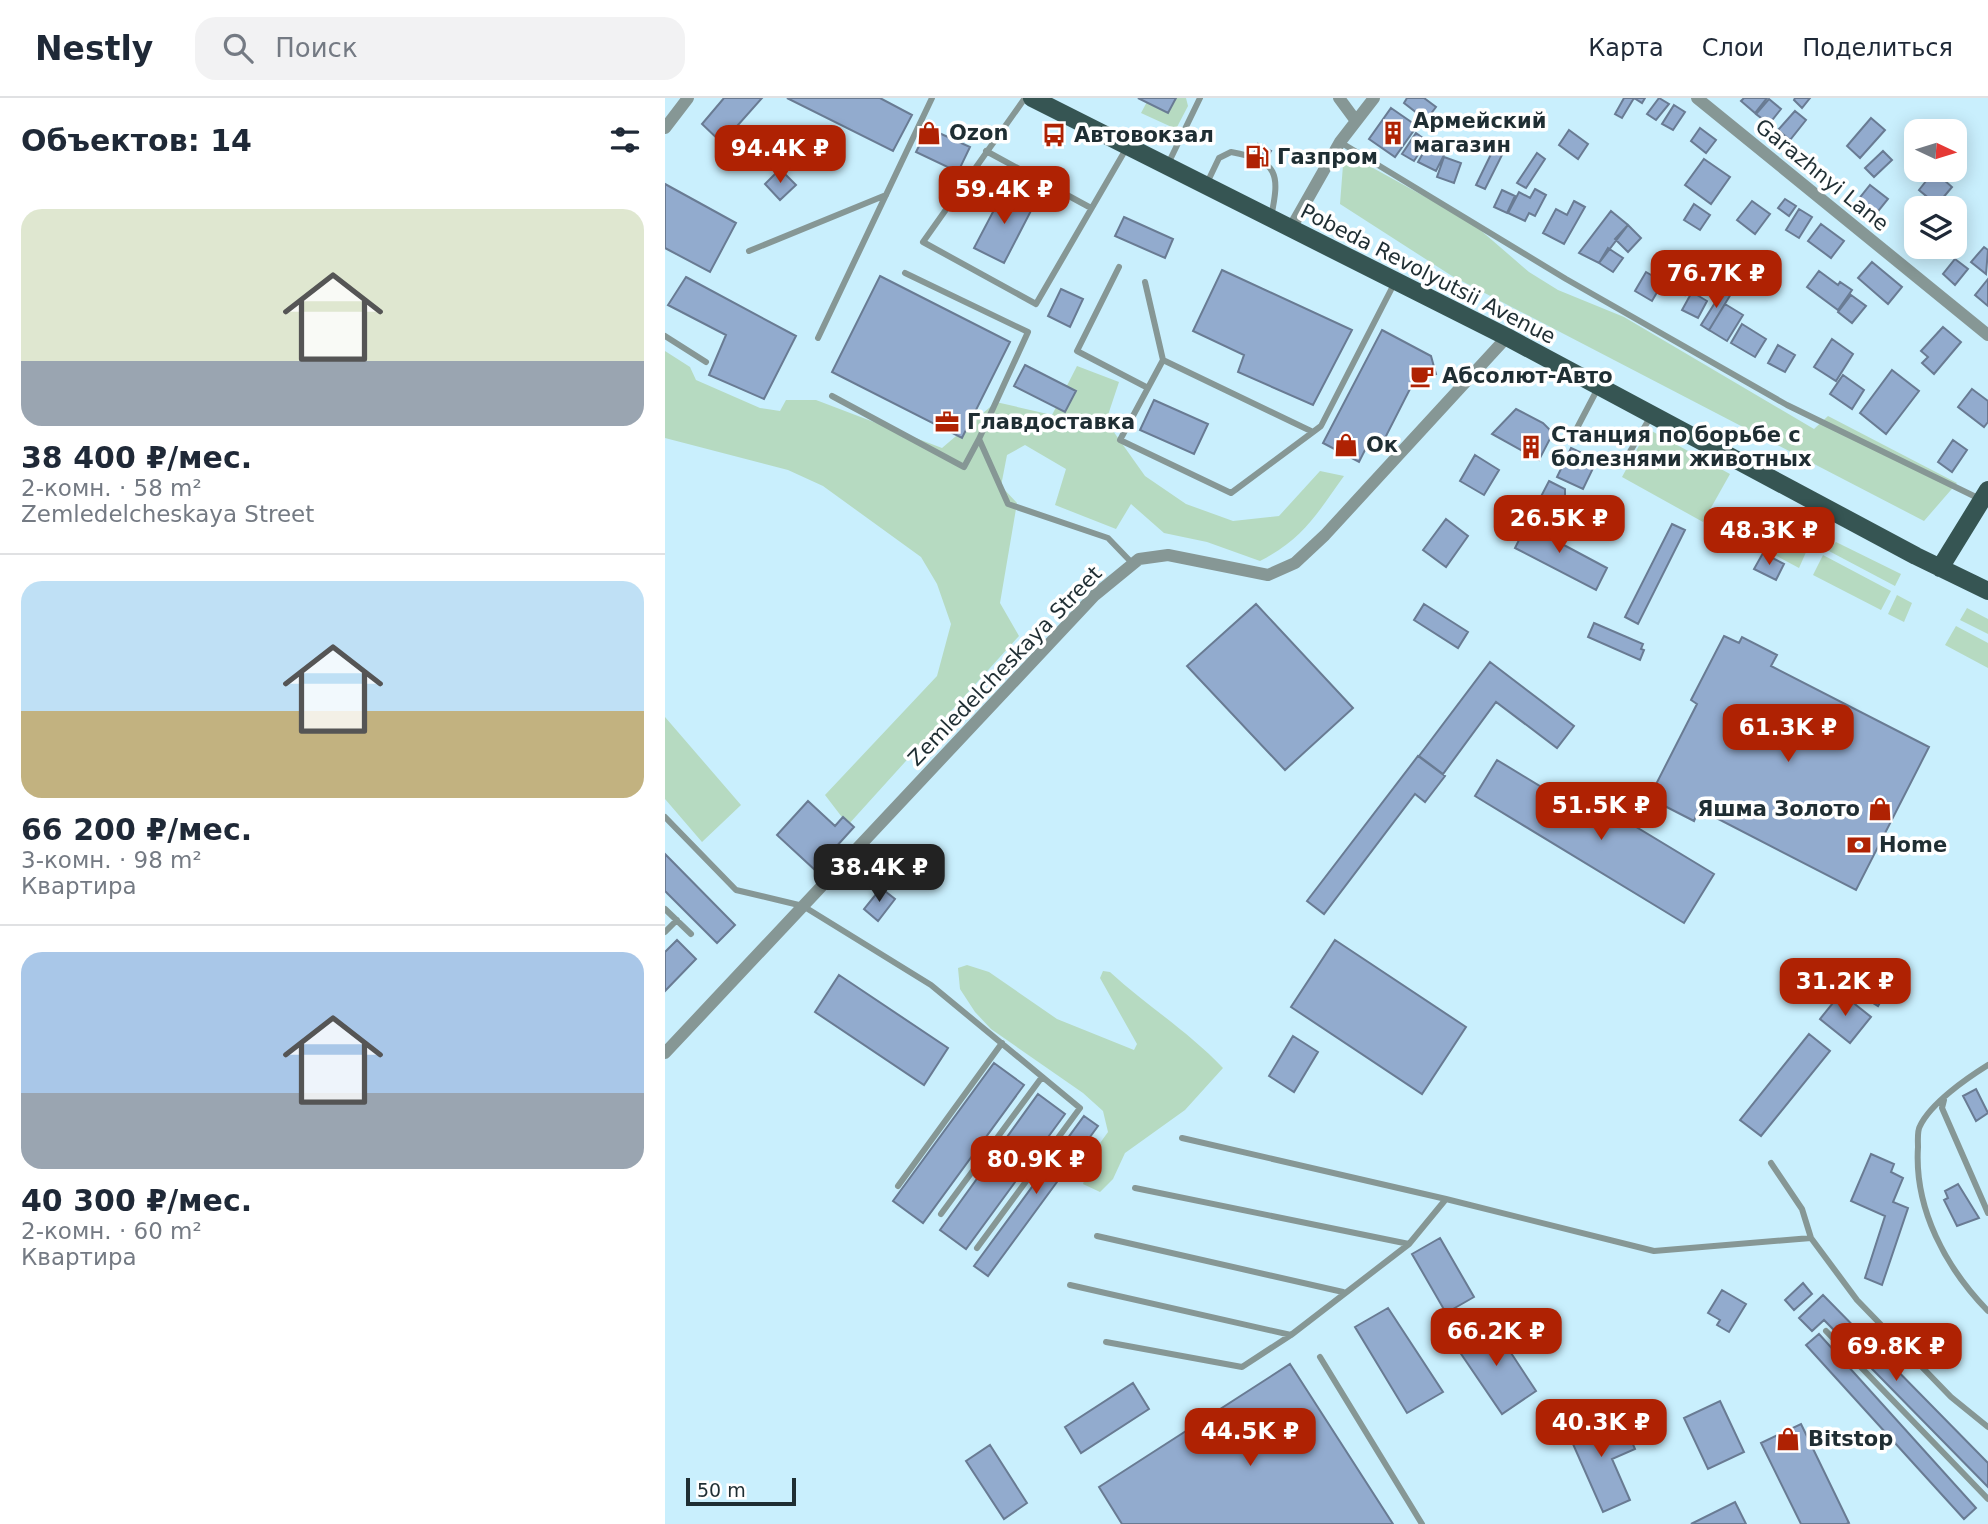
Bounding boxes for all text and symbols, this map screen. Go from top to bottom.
search box [195,17,685,80]
text: Nestly [35,29,153,68]
icon: search [219,29,257,67]
text: Поиск [275,33,358,63]
text: Карта [1588,34,1664,62]
text: Слои [1702,34,1764,62]
text: Поделиться [1802,34,1953,62]
place label: Армейский магазин [1413,109,1547,157]
street label: Garazhnyi Lane [1751,114,1893,236]
shop icon: Ozon [915,119,943,147]
building icon: Армейский магазин [1379,119,1407,147]
north arrow [1904,119,1967,182]
map controls [1904,119,1967,259]
icon: filters [606,121,644,159]
place label: Ozon [949,121,1008,145]
bus stop icon: Автовокзал [1040,121,1068,149]
text: Объектов: 14 [21,123,252,158]
place label: Автовокзал [1074,123,1214,147]
pin: 94.4K ₽ [715,126,845,185]
text: 94.4K ₽ [731,135,829,161]
fuel station icon: Газпром [1243,143,1271,171]
place label: Газпром [1277,145,1378,169]
pin: 59.4K ₽ [939,166,1069,226]
text: 59.4K ₽ [955,176,1053,202]
button: layers [1904,196,1967,259]
street label: Pobeda Revolyutsii Avenue [1297,199,1559,349]
pin: 76.7K ₽ [1651,250,1781,310]
icon: home [270,254,396,380]
text: 76.7K ₽ [1667,260,1765,286]
cafe icon: Абсолют-Авто [1408,362,1436,390]
place label: Абсолют-Авто [1442,364,1613,388]
office icon: Главдоставка [933,408,961,436]
place label: Главдоставка [967,410,1135,434]
place label: Станция по борьбе с болезнями животных [1551,423,1812,471]
shop icon: Ок [1332,431,1360,459]
place label: Ок [1366,433,1398,457]
building icon: Станция по борьбе с болезнями животных [1517,433,1545,461]
text: 38 400 ₽/мес. [21,440,252,475]
text: 2-комн. · 58 m² [21,475,202,501]
pin: 26.5K ₽ [1494,496,1624,555]
text: Zemledelcheskaya Street [21,501,314,527]
text: 26.5K ₽ [1510,505,1608,531]
pin: 48.3K ₽ [1704,508,1834,567]
text: 48.3K ₽ [1720,517,1818,543]
street label: Zemledelcheskaya Street [903,561,1107,771]
icon: home [270,626,396,752]
pin: 61.3K ₽ [1723,704,1853,764]
text: 61.3K ₽ [1739,714,1837,740]
pin: 51.5K ₽ [1536,782,1666,842]
text: 51.5K ₽ [1552,792,1650,818]
shop icon: Яшма Золото [1866,795,1894,823]
place label: Яшма Золото [1697,797,1860,821]
text: 66 200 ₽/мес. [21,812,252,847]
bank icon: Home [1845,831,1873,859]
place label: Home [1879,833,1947,857]
pin: 38.4K ₽ [814,844,944,904]
text: 3-комн. · 98 m² [21,847,202,873]
text: 38.4K ₽ [830,854,928,880]
text: Квартира [21,873,137,899]
pin: 31.2K ₽ [1780,958,1910,1018]
text: 31.2K ₽ [1796,968,1894,994]
icon: home [270,997,396,1123]
pin: 80.9K ₽ [971,1136,1101,1196]
text: 80.9K ₽ [987,1146,1085,1172]
text: 40 300 ₽/мес. [21,1183,252,1218]
text: 2-комн. · 60 m² [21,1218,202,1244]
text: Квартира [21,1244,137,1270]
pin: 66.2K ₽ [1431,1308,1561,1368]
text: 66.2K ₽ [1447,1318,1545,1344]
pin: 69.8K ₽ [1831,1324,1961,1383]
text: 69.8K ₽ [1847,1333,1945,1359]
pin: 40.3K ₽ [1536,1400,1666,1459]
pin: 44.5K ₽ [1185,1408,1315,1468]
text: 40.3K ₽ [1552,1409,1650,1435]
text: 44.5K ₽ [1201,1418,1299,1444]
shop icon: Bitstop [1774,1425,1802,1453]
place label: Bitstop [1808,1427,1893,1451]
scale bar [686,1475,796,1507]
text: 50 m [697,1479,746,1501]

